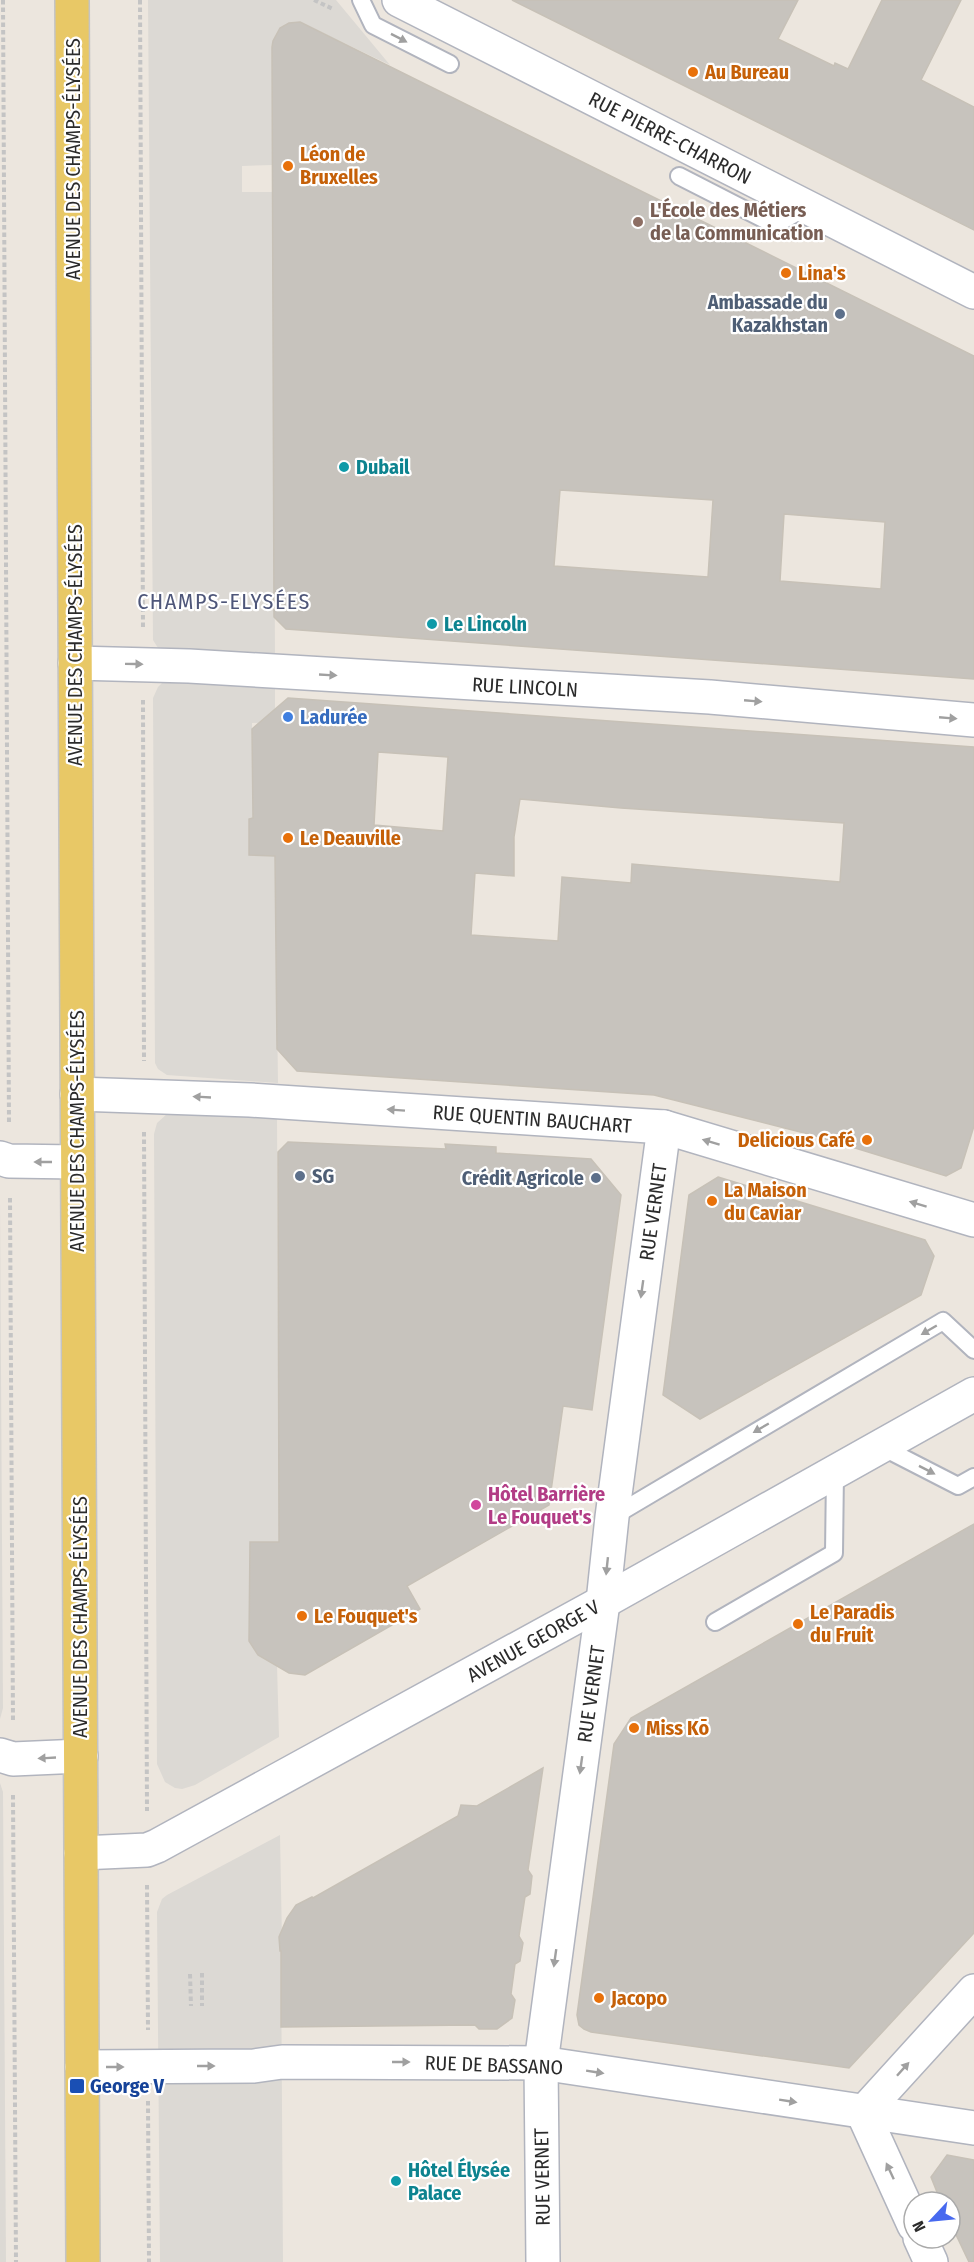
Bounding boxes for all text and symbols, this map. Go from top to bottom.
one-way arrow [391,33,408,43]
street label: AVENUE DES CHAMPS-ÉLYSÉES [61,38,85,280]
place label: Au Bureau [704,60,789,84]
marker: Au Bureau [686,65,700,79]
street label: RUE PIERRE-CHARRON [585,87,755,189]
place label: Léon de Bruxelles [300,142,378,189]
marker: Léon de Bruxelles [281,159,295,173]
place label: L'École des Métiers de la Communication [650,197,824,245]
marker: L'École des Métiers de la Communication [631,215,645,229]
place label: Lina's [798,261,846,285]
marker: Lina's [779,266,793,280]
place label: Ambassade du Kazakhstan [707,290,828,337]
marker: Ambassade du Kazakhstan [833,307,847,321]
place label: Dubail [356,455,410,479]
marker: Dubail [337,460,351,474]
street label: AVENUE DES CHAMPS-ÉLYSÉES [63,524,87,766]
district label: CHAMPS-ELYSÉES [137,588,311,615]
place label: Le Lincoln [444,612,527,636]
marker: Le Lincoln [425,617,439,631]
one-way arrow [124,659,143,669]
one-way arrow [319,671,338,680]
street label: RUE LINCOLN [471,672,579,702]
one-way arrow [744,696,763,706]
place label: Ladurée [300,705,367,729]
marker: Ladurée [281,710,295,724]
one-way arrow [938,713,957,723]
place label: Le Deauville [300,826,401,850]
marker: Le Deauville [281,831,295,845]
street label: AVENUE DES CHAMPS-ÉLYSÉES [65,1010,89,1252]
one-way arrow [192,1093,211,1102]
street label: RUE QUENTIN BAUCHART [432,1100,633,1138]
one-way arrow [387,1105,406,1114]
place label: Delicious Café [738,1128,855,1152]
marker: Delicious Café [860,1133,874,1147]
one-way arrow [702,1137,720,1146]
one-way arrow [34,1157,53,1167]
street label: RUE VERNET [634,1161,672,1262]
place label: SG [312,1164,334,1188]
place label: Crédit Agricole [462,1166,584,1190]
marker: SG [293,1169,307,1183]
marker: Crédit Agricole [589,1171,603,1185]
place label: La Maison du Caviar [724,1178,807,1225]
marker: La Maison du Caviar [705,1194,719,1208]
one-way arrow [909,1199,927,1208]
one-way arrow [638,1280,647,1299]
one-way arrow [921,1324,937,1335]
one-way arrow [753,1423,769,1434]
one-way arrow [919,1465,936,1475]
place label: Hôtel Barrière Le Fouquet's [488,1482,605,1529]
street label: AVENUE DES CHAMPS-ÉLYSÉES [68,1496,92,1738]
marker: Hôtel Barrière Le Fouquet's [469,1498,483,1512]
one-way arrow [602,1557,612,1576]
street label: AVENUE GEORGE V [463,1594,604,1687]
place label: Le Paradis du Fruit [810,1600,895,1647]
place label: Le Fouquet's [314,1604,418,1628]
marker: Le Fouquet's [295,1609,309,1623]
marker: Le Paradis du Fruit [791,1617,805,1631]
street label: RUE VERNET [572,1643,610,1744]
place label: Miss Kō [646,1716,709,1740]
marker: Miss Kō [627,1721,641,1735]
one-way arrow [37,1753,56,1762]
one-way arrow [577,1755,586,1774]
one-way arrow [550,1948,559,1967]
place label: Jacopo [610,1986,668,2010]
marker: Jacopo [592,1991,606,2005]
street label: RUE DE BASSANO [424,2051,564,2079]
one-way arrow [391,2057,410,2067]
one-way arrow [197,2061,216,2071]
one-way arrow [105,2062,124,2072]
one-way arrow [895,2063,909,2077]
one-way arrow [586,2067,605,2076]
place label: George V [90,2074,165,2098]
marker: George V [68,2077,86,2095]
one-way arrow [778,2097,797,2106]
street label: RUE VERNET [529,2127,555,2226]
place label: Hôtel Élysée Palace [408,2157,510,2205]
one-way arrow [885,2163,894,2180]
marker: Hôtel Élysée Palace [389,2174,403,2188]
north arrow [902,2190,962,2250]
text: N [908,2218,930,2235]

